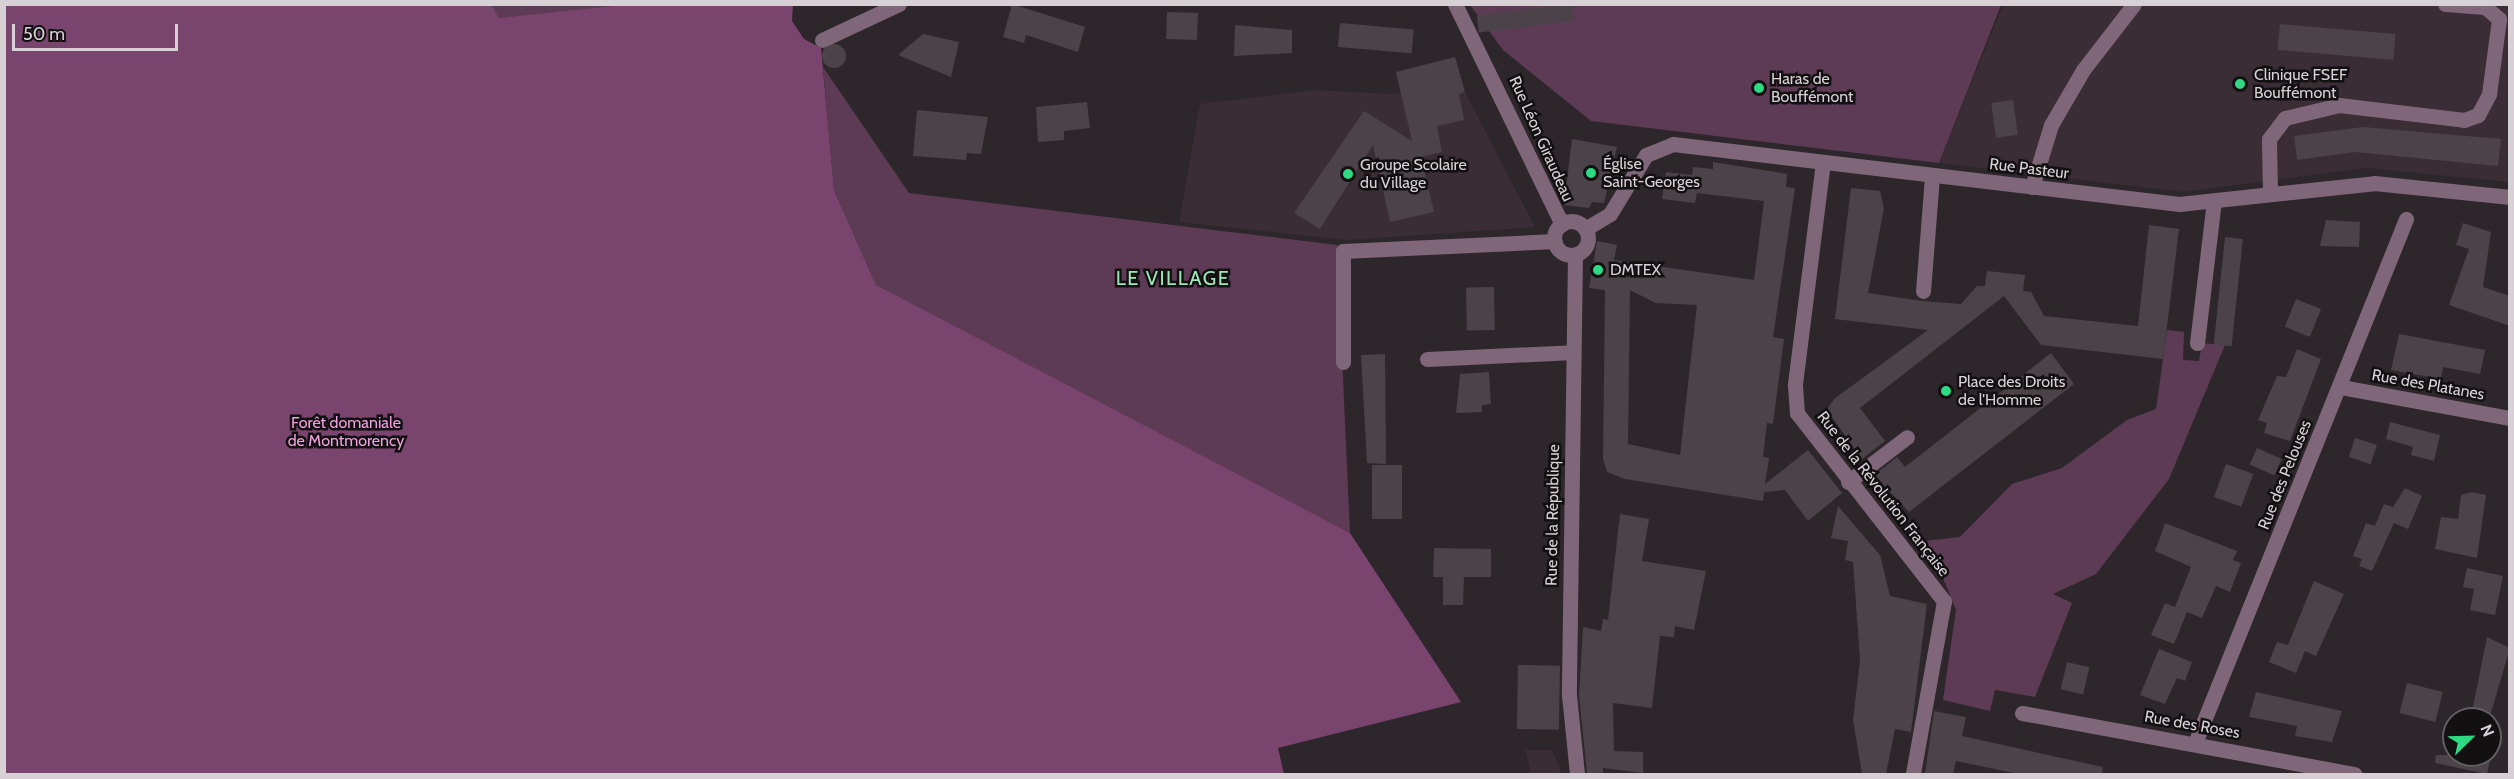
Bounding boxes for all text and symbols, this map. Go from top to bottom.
scale bar [15,12,182,50]
text: 50 m [23,23,65,45]
place label: Clinique FSEF Bouffémont [2254,65,2347,103]
place label: Haras de Bouffémont [1771,69,1853,107]
street label: Rue Léon Giraudeau [1505,73,1577,205]
marker: Clinique FSEF Bouffémont [2231,75,2249,93]
marker: Haras de Bouffémont [1752,81,1766,95]
place label: Église Saint-Georges [1603,154,1700,192]
place label: Groupe Scolaire du Village [1360,155,1467,193]
street label: Rue Pasteur [1988,155,2070,183]
marker: Église Saint-Georges [1584,166,1598,180]
marker: Groupe Scolaire du Village [1341,167,1355,181]
place label: DMTEX [1610,260,1661,280]
marker: DMTEX [1591,263,1605,277]
district label: LE VILLAGE [1116,266,1230,290]
street label: Rue des Platanes [2370,366,2486,404]
place label: Place des Droits de l'Homme [1958,372,2065,410]
marker: Place des Droits de l'Homme [1939,384,1953,398]
street label: Rue de la Révolution Française [1813,408,1953,580]
park label: Forêt domaniale de Montmorency [288,413,404,451]
street label: Rue des Pelouses [2254,417,2316,533]
street label: Rue de la République [1542,444,1564,586]
street label: Rue des Roses [2143,707,2241,743]
north arrow [2442,707,2502,767]
text: N [2476,722,2498,739]

